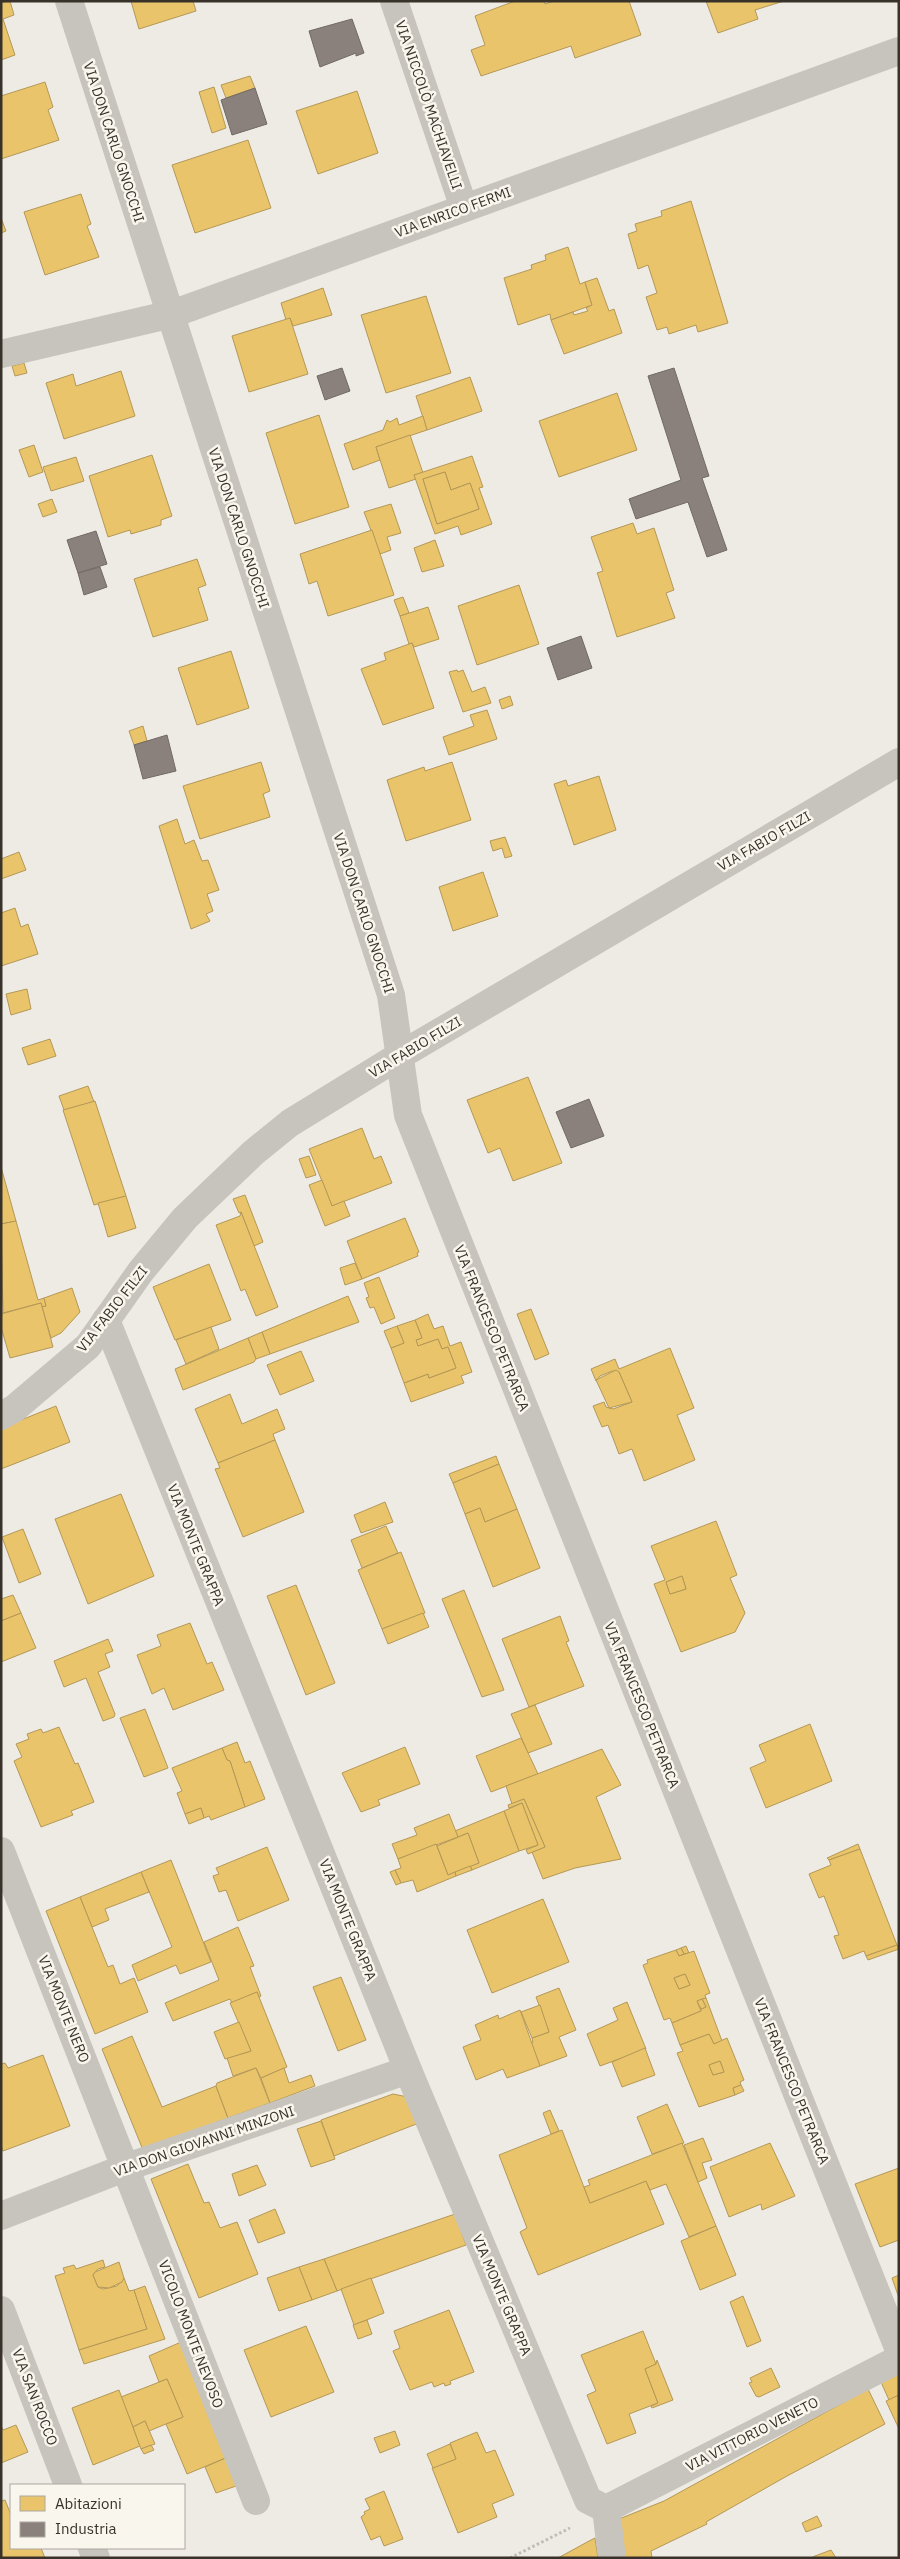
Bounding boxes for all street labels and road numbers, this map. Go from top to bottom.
street label: VIA NICCOLÒ MACHIAVELLI [392,18,467,192]
street label: VIA DON CARLO GNOCCHI [80,60,148,224]
street label: VIA ENRICO FERMI [392,183,514,241]
street label: VIA DON CARLO GNOCCHI [205,446,273,610]
street label: VIA FABIO FILZI [714,807,814,875]
street label: VIA DON CARLO GNOCCHI [330,831,398,995]
street label: VIA FABIO FILZI [365,1012,465,1082]
street label: VIA FRANCESCO PETRARCA [450,1242,534,1414]
street label: VIA FABIO FILZI [73,1262,151,1356]
street label: VIA MONTE GRAPPA [163,1481,229,1609]
street label: VIA FRANCESCO PETRARCA [600,1619,684,1791]
street label: VIA MONTE GRAPPA [315,1856,381,1984]
street label: VIA MONTE NERO [34,1953,94,2065]
street label: VIA FRANCESCO PETRARCA [750,1995,834,2167]
street label: VIA DON GIOVANNI MINZONI [111,2102,297,2180]
street label: VIA MONTE GRAPPA [468,2232,536,2358]
street label: VICOLO MONTE NEVOSO [154,2257,228,2411]
street label: VIA SAN ROCCO [8,2346,62,2448]
street label: VIA VITTORIO VENETO [683,2393,821,2475]

